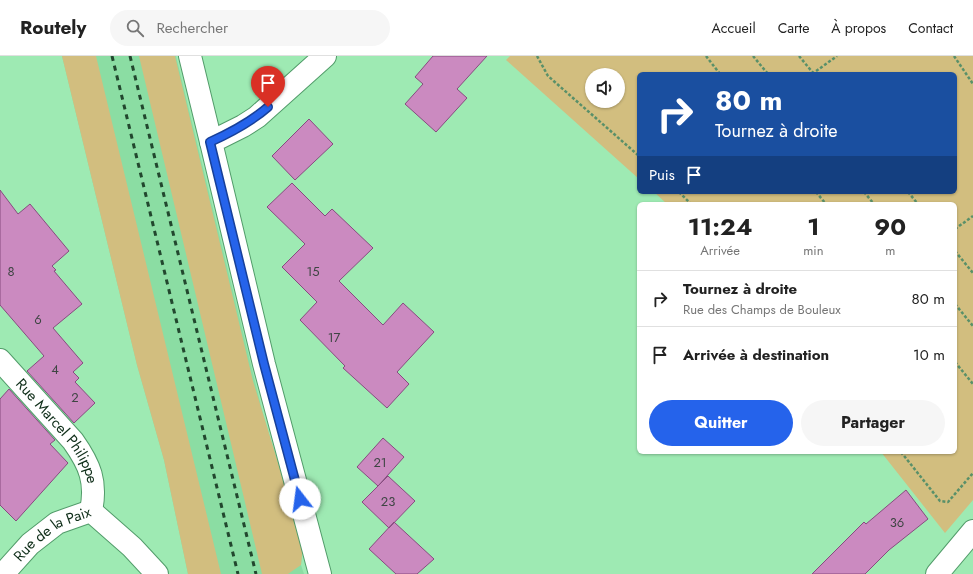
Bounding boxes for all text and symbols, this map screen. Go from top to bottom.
search box [110,10,390,46]
text: Routely [20,14,86,41]
icon: search [124,17,146,39]
text: Rechercher [156,17,228,39]
text: Accueil [712,18,756,38]
text: Carte [778,18,809,38]
text: À propos [831,18,886,38]
text: Contact [908,18,953,38]
pin [251,66,285,107]
map controls [585,68,625,108]
button: sound [585,68,625,108]
icon: arrive [257,72,279,94]
text: 80 m [715,80,782,121]
icon: right [649,88,701,140]
text: Tournez à droite [715,118,838,144]
text: Puis [649,164,675,186]
icon: arrive [683,164,705,186]
text: 11:24 [688,209,752,244]
text: 1 [807,209,819,244]
text: 90 [874,209,906,244]
text: Arrivée [700,241,740,260]
text: min [803,241,824,260]
text: m [885,241,895,260]
house number: 8 [7,262,15,281]
house number: 15 [306,262,320,281]
text: Tournez à droite [683,278,797,300]
icon: right [649,288,671,310]
text: 80 m [912,288,945,310]
text: Rue des Champs de Bouleux [683,300,841,319]
house number: 6 [34,310,42,329]
house number: 17 [328,328,341,347]
icon: arrive [649,344,671,366]
text: Arrivée à destination [683,344,829,366]
text: 10 m [913,344,945,366]
house number: 4 [51,360,59,379]
street label: Rue Marcel Philippe [11,373,103,486]
house number: 2 [71,388,79,407]
button: Quitter [649,400,793,446]
button: Partager [801,400,945,446]
house number: 21 [373,453,387,472]
position arrow [279,478,321,520]
house number: 23 [381,492,395,511]
street label: Rue de la Paix [8,501,95,566]
house number: 36 [890,513,904,532]

